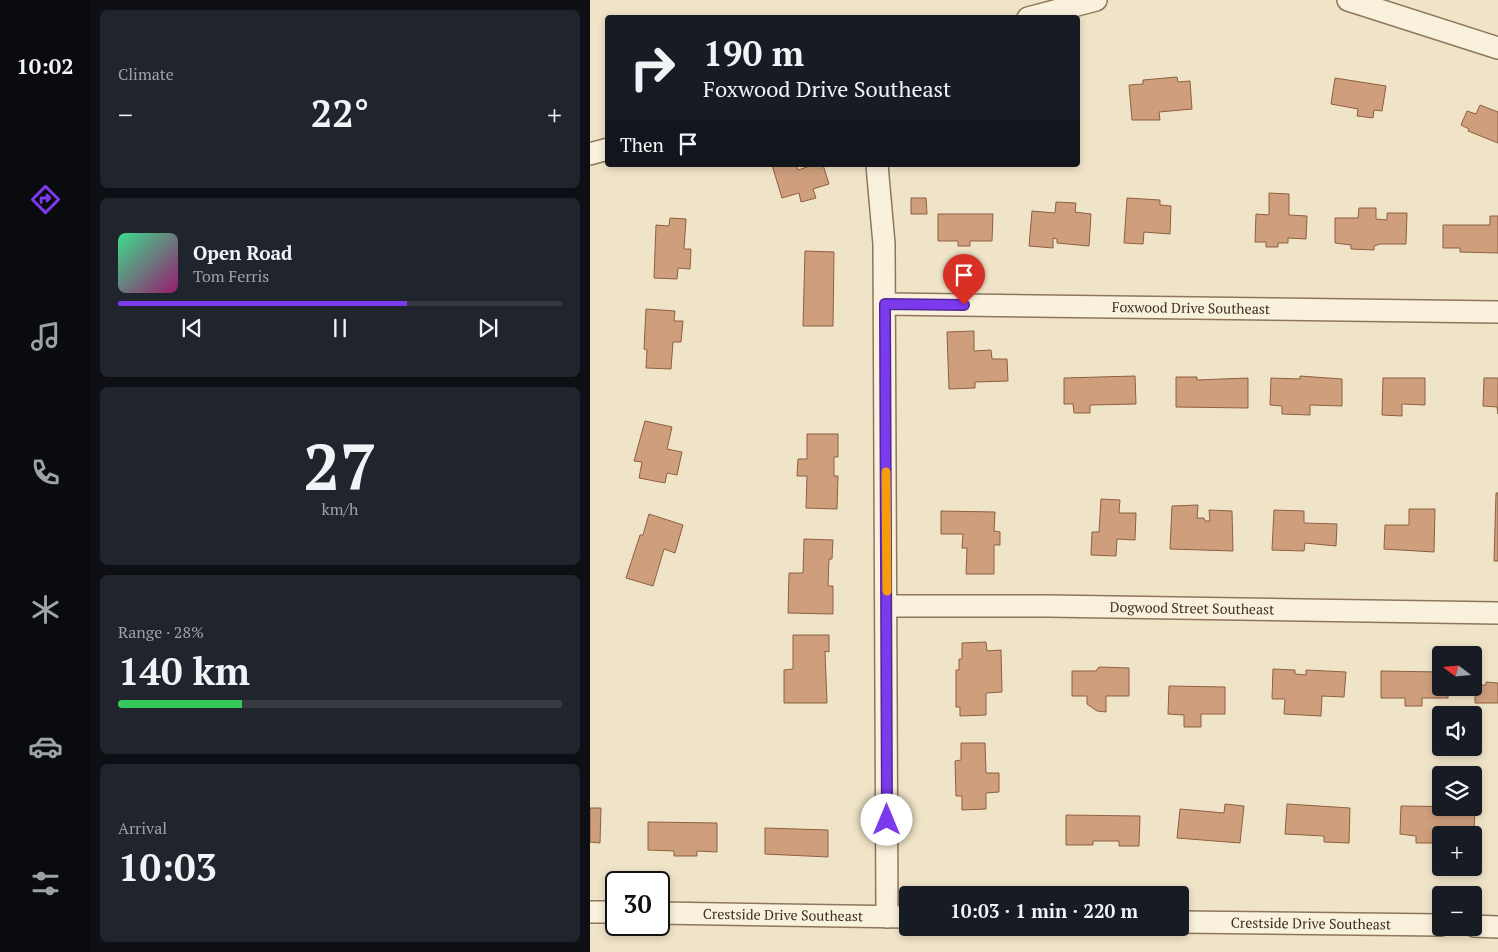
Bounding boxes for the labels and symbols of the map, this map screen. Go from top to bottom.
pin [943,254,985,305]
street label: Foxwood Drive Southeast [1112,297,1271,318]
street label: Dogwood Street Southeast [1110,597,1275,619]
north arrow [1432,646,1482,696]
position arrow [860,793,912,845]
speed limit sign: 30 [605,871,670,936]
street label: Crestside Drive Southeast [703,904,864,925]
street label: Crestside Drive Southeast [1231,913,1392,933]

